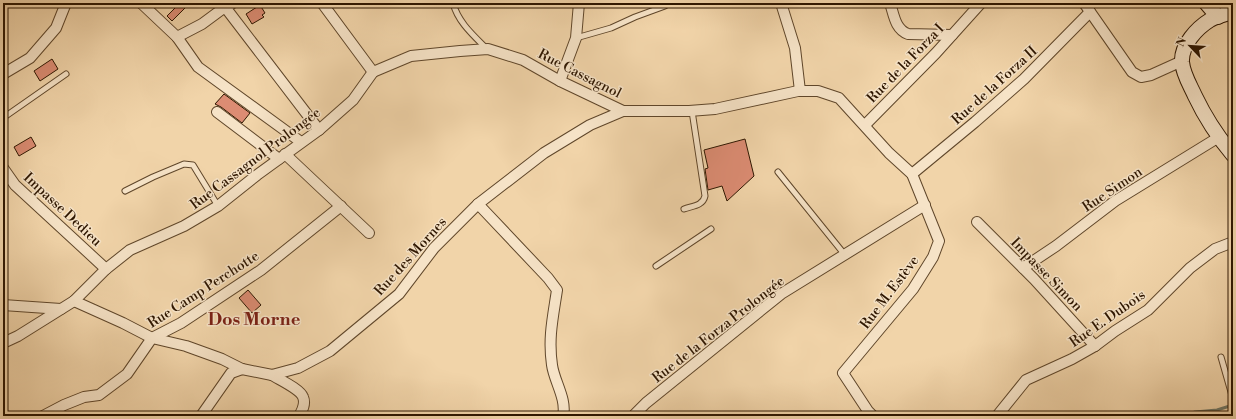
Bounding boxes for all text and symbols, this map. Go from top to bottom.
street label: Rue de la Forza I [863,20,949,107]
north arrow [1170,26,1210,66]
text: N [1174,35,1190,49]
street label: Rue de la Forza II [948,42,1042,129]
street label: Rue Cassagnol [535,45,624,103]
street label: Rue Cassagnol Prolongée [187,104,325,214]
street label: Rue Simon [1079,163,1147,217]
street label: Impasse Dedieu [19,169,105,251]
street label: Rue des Mornes [371,214,451,300]
street label: Impasse Simon [1006,234,1087,316]
street label: Rue Camp Perchotte [145,247,263,333]
street label: Rue M. Estève [856,252,923,333]
street label: Rue de la Forza Prolongée [649,272,789,387]
street label: Rue E. Dubois [1066,286,1149,352]
district label: Dos Morne [208,308,301,331]

